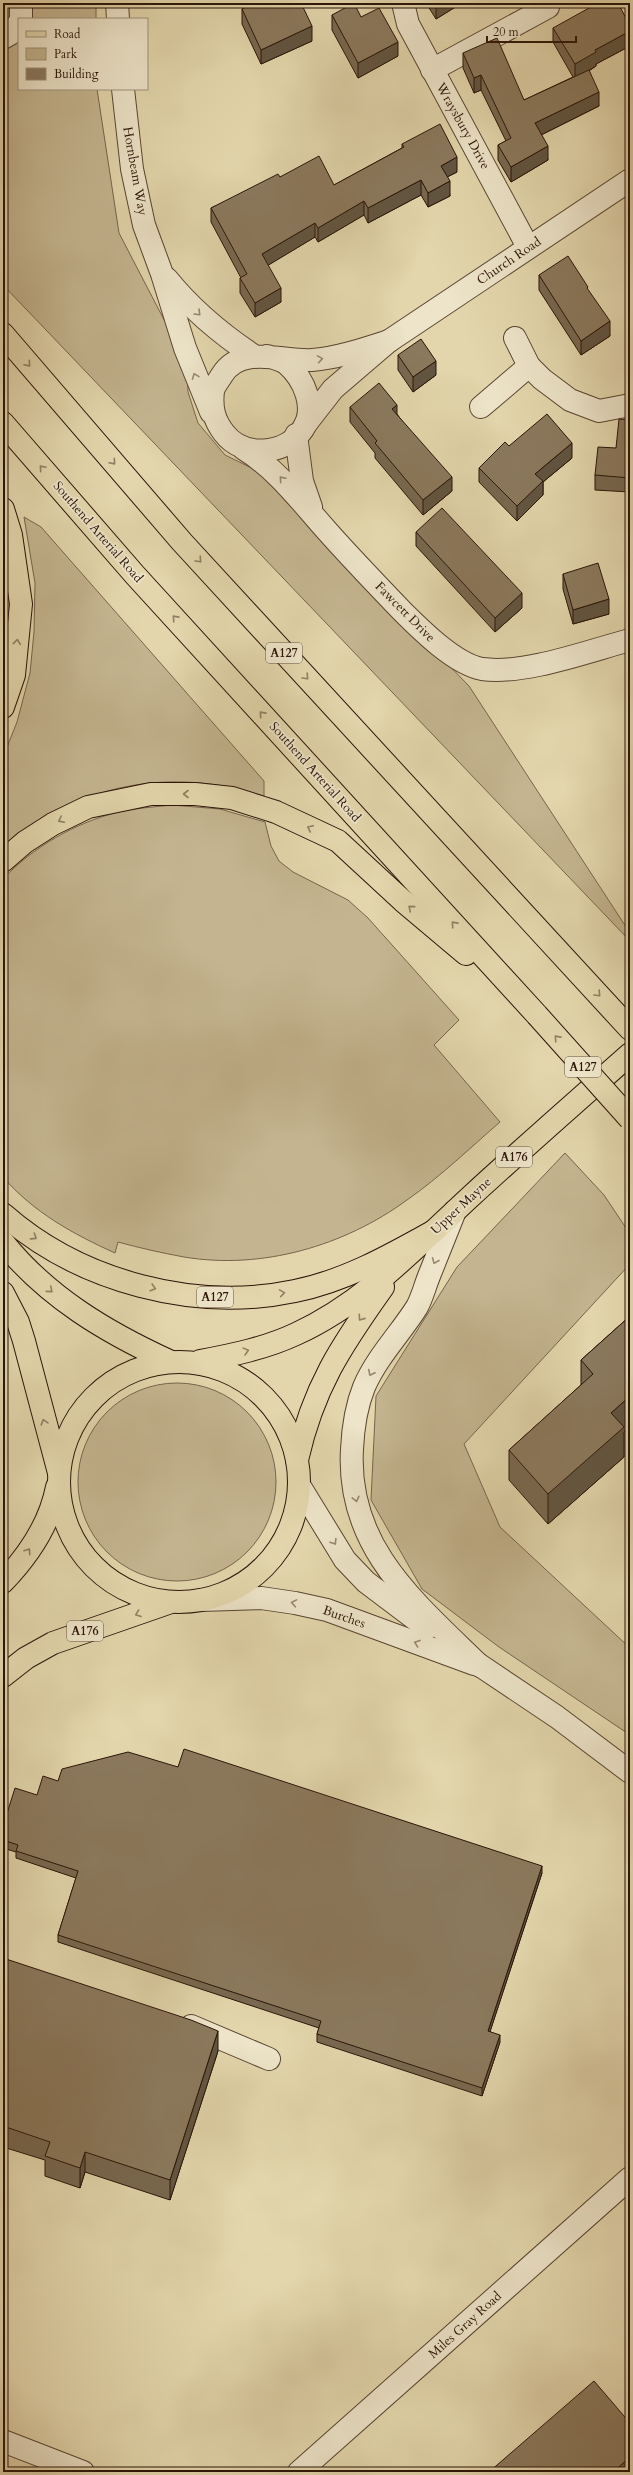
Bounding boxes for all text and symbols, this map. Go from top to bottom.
legend [18,18,148,90]
scale bar [487,18,576,44]
text: 20 m [493,24,520,40]
text: Road [54,26,81,42]
text: Park [54,46,78,62]
text: Building [54,66,99,82]
street label: Wraysbury Drive [431,79,494,173]
street label: Hornbeam Way [118,125,152,217]
street label: Church Road [473,233,545,289]
one-way arrow [193,308,201,316]
one-way arrow [317,355,323,364]
one-way arrow [24,359,31,367]
one-way arrow [192,372,200,380]
one-way arrow [109,458,116,465]
one-way arrow [40,466,47,473]
one-way arrow [279,476,286,484]
street label: Southend Arterial Road [49,477,147,587]
one-way arrow [194,555,202,563]
street label: Fawcett Drive [371,578,439,646]
one-way arrow [172,616,179,623]
one-way arrow [12,639,21,645]
road number: A127 [266,643,302,663]
one-way arrow [301,672,308,679]
one-way arrow [260,712,267,719]
street label: Southend Arterial Road [265,718,365,826]
one-way arrow [183,790,189,798]
one-way arrow [57,816,65,823]
one-way arrow [307,825,315,833]
one-way arrow [408,905,416,912]
one-way arrow [451,921,459,929]
one-way arrow [593,989,600,997]
one-way arrow [555,1035,562,1043]
road number: A127 [565,1057,601,1077]
road number: A176 [496,1147,532,1167]
street label: Upper Mayne [427,1173,495,1239]
one-way arrow [30,1232,37,1240]
one-way arrow [432,1257,440,1264]
one-way arrow [150,1284,156,1292]
one-way arrow [45,1285,52,1292]
road number: A127 [197,1287,233,1307]
one-way arrow [279,1289,285,1298]
one-way arrow [358,1314,366,1321]
one-way arrow [243,1348,249,1356]
one-way arrow [369,1369,376,1376]
one-way arrow [41,1418,49,1425]
one-way arrow [351,1496,359,1502]
one-way arrow [329,1538,336,1545]
one-way arrow [23,1549,30,1556]
one-way arrow [291,1599,297,1608]
street label: Burches [320,1601,368,1633]
one-way arrow [134,1610,141,1618]
road number: A176 [67,1621,103,1641]
one-way arrow [414,1640,421,1648]
street label: Miles Gray Road [425,2287,505,2363]

